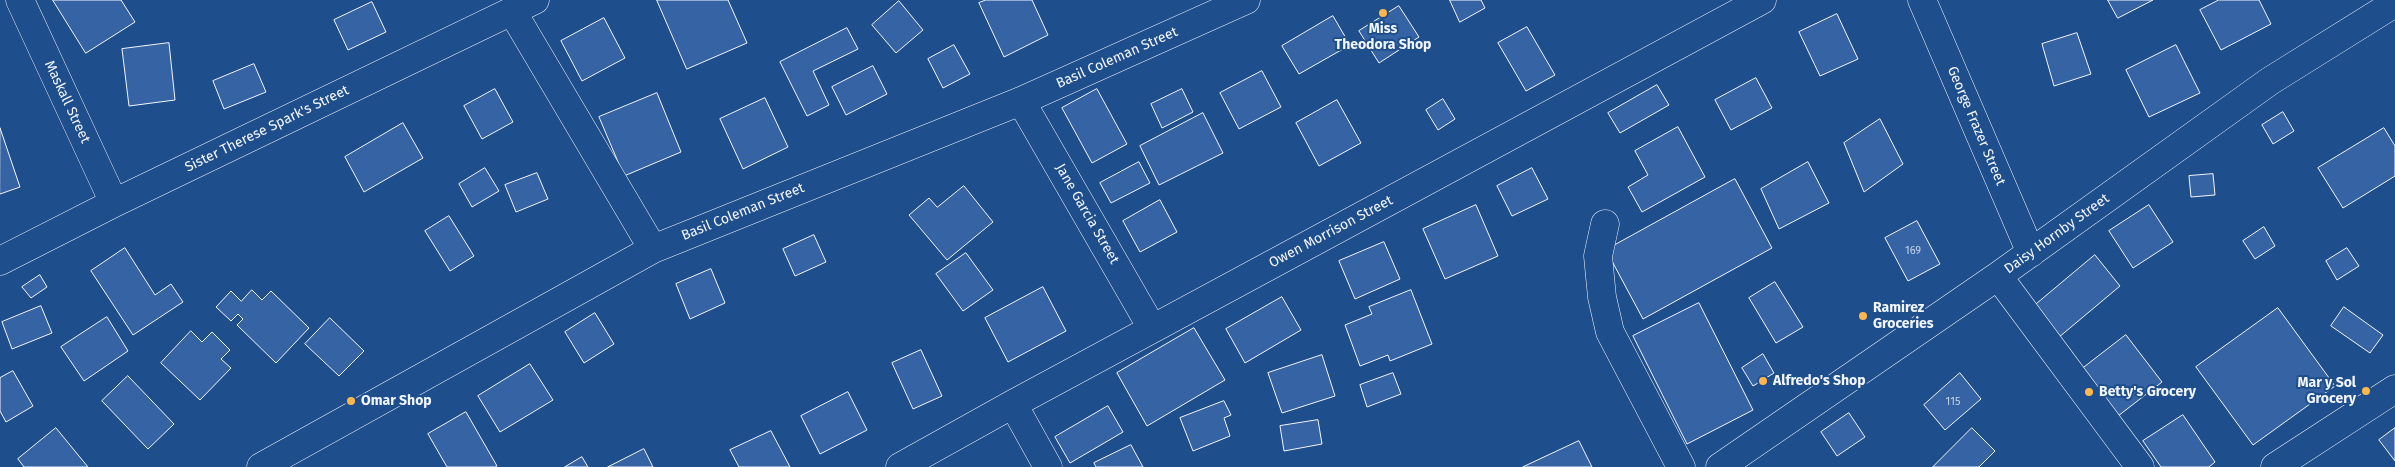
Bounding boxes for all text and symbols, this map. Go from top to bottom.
marker: Miss Theodora Shop [1377,7,1389,19]
place label: Miss Theodora Shop [1335,21,1431,54]
street label: Basil Coleman Street [1054,24,1180,92]
street label: Maskall Street [41,58,93,146]
street label: George Frazer Street [1943,64,2009,188]
street label: Sister Therese Spark's Street [182,82,352,176]
street label: Jane Garcia Street [1052,161,1122,267]
street label: Basil Coleman Street [679,180,807,244]
street label: Daisy Hornby Street [2001,190,2113,278]
street label: Owen Morrison Street [1266,192,1396,272]
house number: 169 [1905,244,1921,258]
place label: Ramirez Groceries [1873,300,1934,332]
marker: Ramirez Groceries [1857,310,1869,322]
place label: Alfredo's Shop [1773,373,1866,389]
marker: Alfredo's Shop [1757,375,1769,387]
place label: Mar y Sol Grocery [2297,375,2356,408]
place label: Betty's Grocery [2099,384,2196,400]
marker: Mar y Sol Grocery [2360,385,2372,397]
marker: Betty's Grocery [2083,386,2095,398]
place label: Omar Shop [361,393,432,409]
marker: Omar Shop [345,395,357,407]
house number: 115 [1946,395,1960,409]

